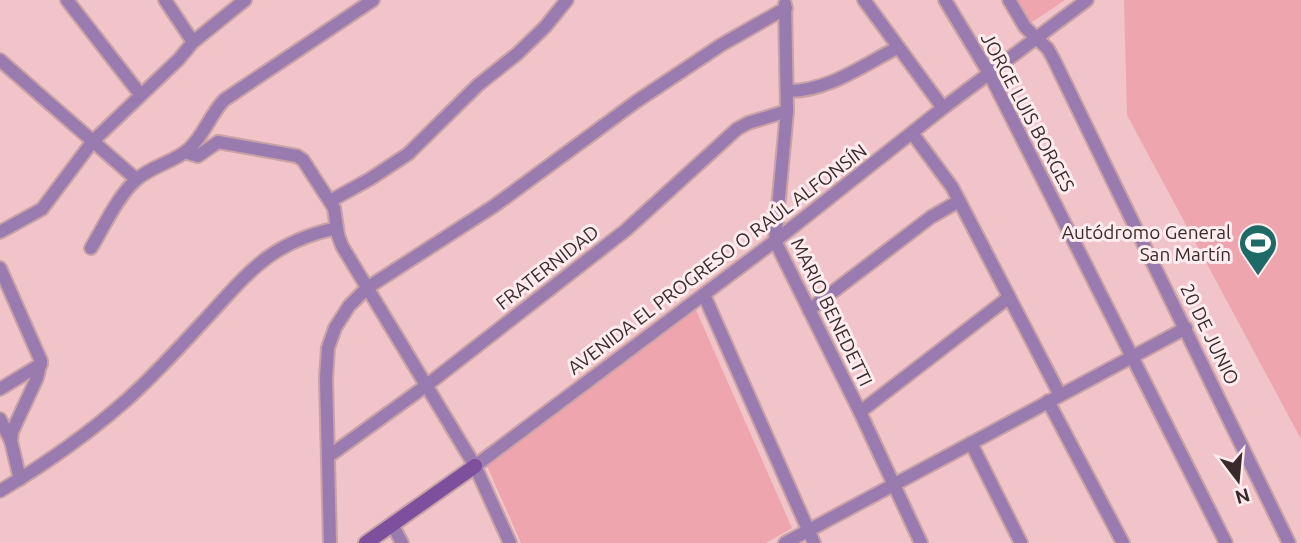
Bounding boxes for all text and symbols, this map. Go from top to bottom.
street label: JORGE LUIS BORGES [977,29,1079,195]
street label: AVENIDA EL PROGRESO O RAÚL ALFONSÍN [563,139,871,379]
street label: FRATERNIDAD [491,220,603,314]
place label: Autódromo General San Martín [1062,221,1231,265]
sports icon: Autódromo General San Martín [1237,222,1279,277]
street label: MARIO BENEDETTI [787,234,877,390]
street label: 20 DE JUNIO [1176,280,1244,388]
north arrow [1203,445,1273,515]
text: N [1233,484,1253,509]

